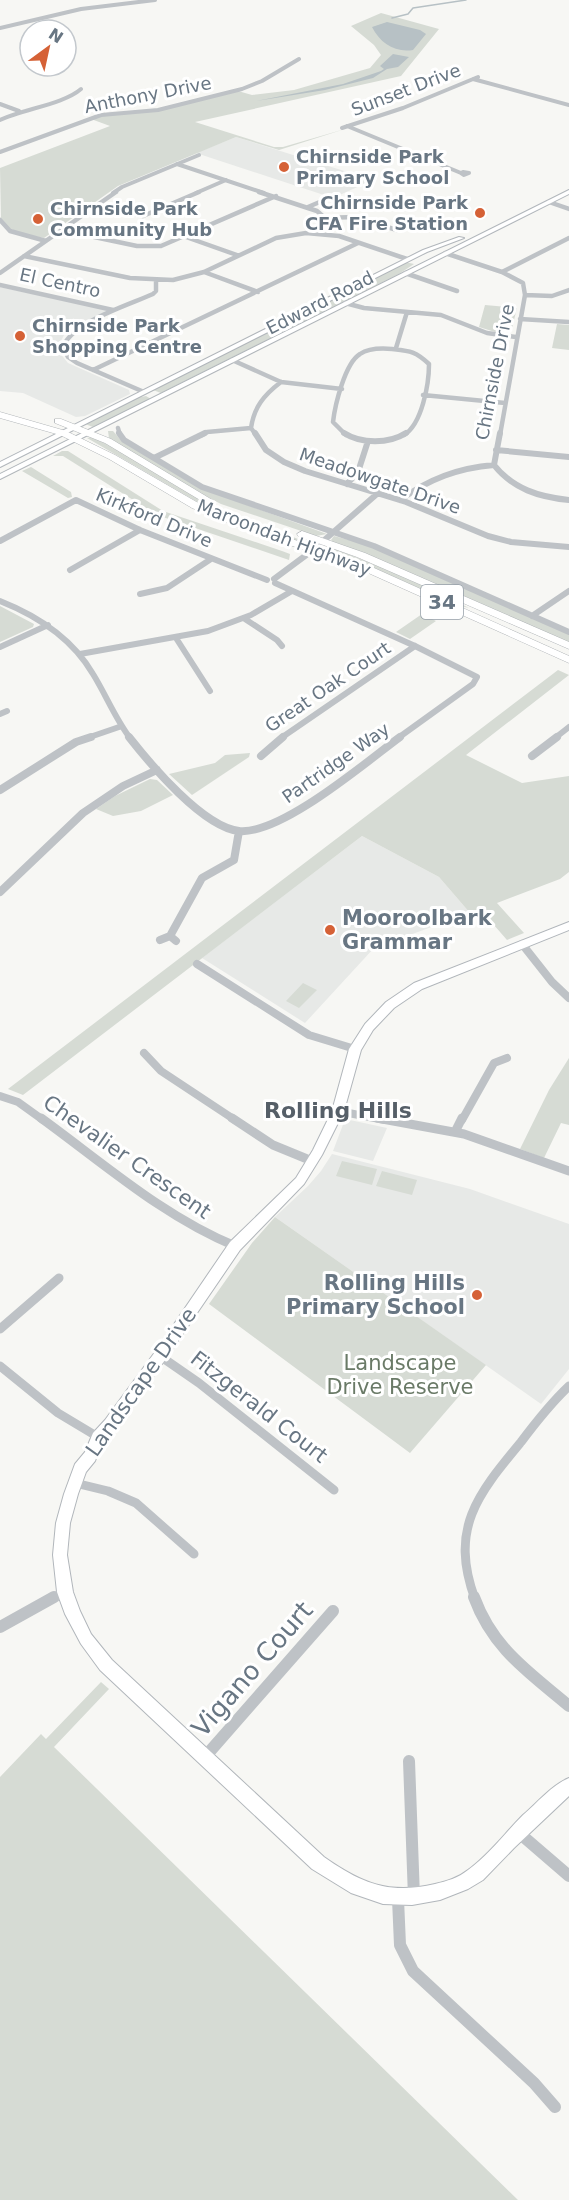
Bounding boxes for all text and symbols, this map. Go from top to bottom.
north arrow [18,18,78,78]
text: N [45,24,67,47]
street label: Sunset Drive [348,59,463,120]
street label: Anthony Drive [83,72,213,117]
place label: Chirnside Park Primary School [296,146,449,188]
marker: Chirnside Park Primary School [277,160,291,174]
place label: Chirnside Park CFA Fire Station [305,192,469,234]
place label: Chirnside Park Community Hub [50,198,212,240]
marker: Chirnside Park CFA Fire Station [473,206,487,220]
marker: Chirnside Park Community Hub [31,212,45,226]
street label: El Centro [18,264,103,301]
street label: Edward Road [262,266,377,339]
street label: Chirnside Drive [471,302,518,442]
place label: Chirnside Park Shopping Centre [32,315,202,357]
marker: Chirnside Park Shopping Centre [13,329,27,343]
street label: Meadowgate Drive [297,443,464,518]
street label: Kirkford Drive [93,484,215,551]
street label: Maroondah Highway [194,495,374,580]
road number: 34 [421,585,463,619]
street label: Great Oak Court [261,637,394,736]
street label: Partridge Way [278,718,394,807]
place label: Mooroolbark Grammar [342,906,493,954]
marker: Mooroolbark Grammar [323,923,337,937]
street label: Chevalier Crescent [39,1090,215,1224]
district label: Rolling Hills [264,1098,412,1123]
place label: Rolling Hills Primary School [286,1271,465,1319]
marker: Rolling Hills Primary School [470,1288,484,1302]
street label: Landscape Drive [81,1303,201,1461]
street label: Fitzgerald Court [186,1346,332,1468]
park label: Landscape Drive Reserve [326,1351,474,1399]
street label: Vigano Court [185,1595,319,1743]

